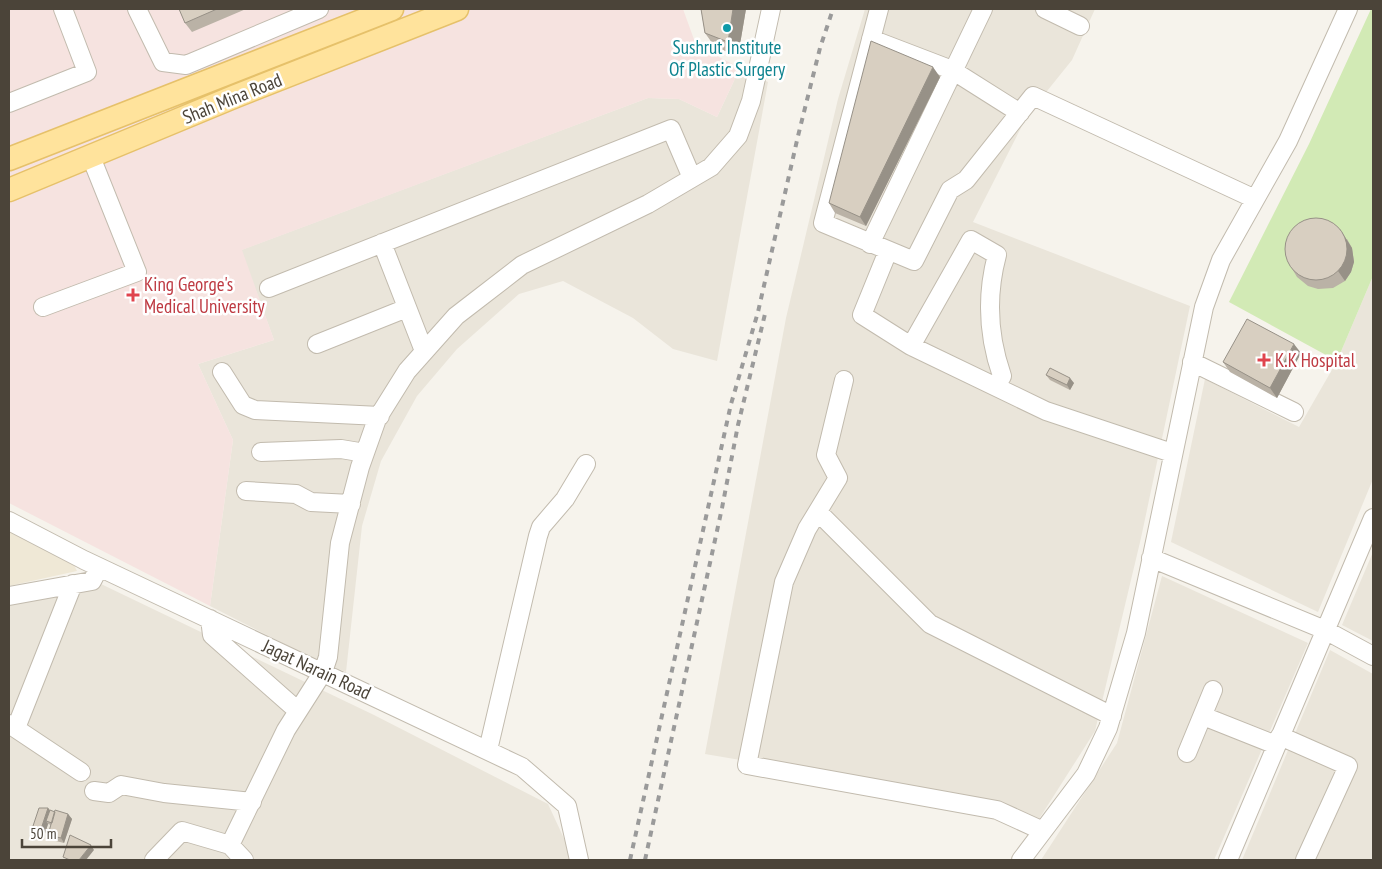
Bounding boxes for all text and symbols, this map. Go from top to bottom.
marker: Sushrut Institute Of Plastic Surgery [721,22,733,34]
place label: Sushrut Institute Of Plastic Surgery [669,35,786,81]
street label: Shah Mina Road [179,67,285,129]
place label: King George's Medical University [144,272,266,318]
marker: King George's Medical University [126,288,140,302]
place label: K.K Hospital [1275,348,1356,372]
marker: K.K Hospital [1257,353,1271,367]
street label: Jagat Narain Road [258,633,375,705]
scale bar [22,816,111,848]
text: 50 m [30,824,56,843]

